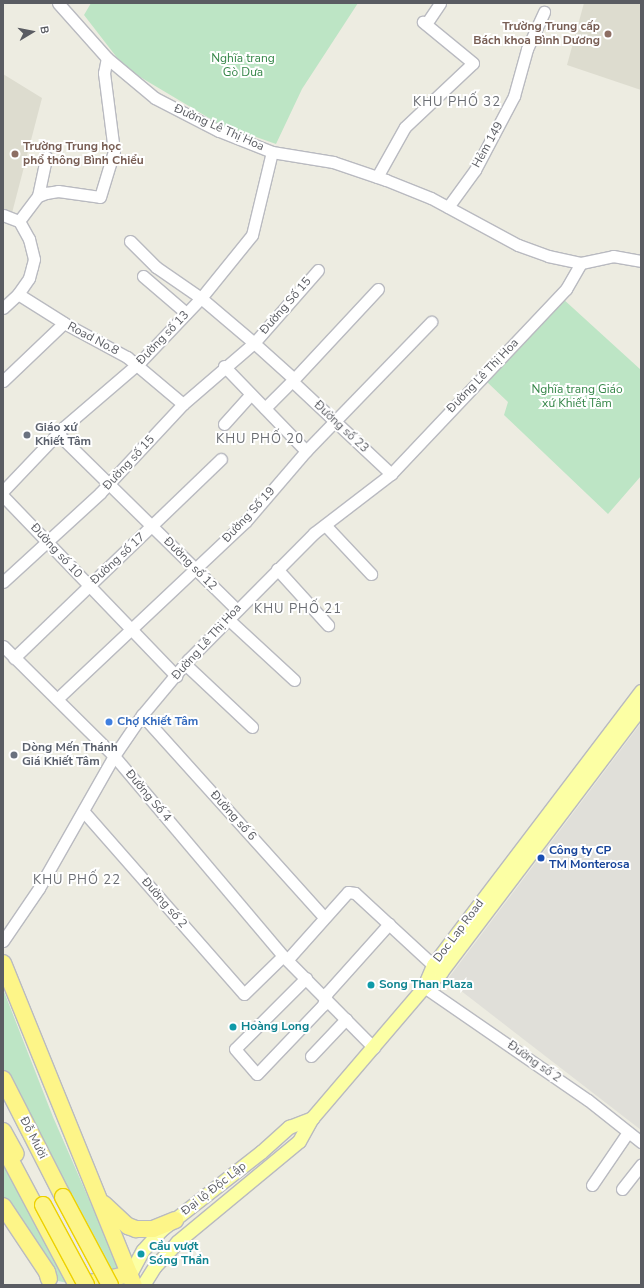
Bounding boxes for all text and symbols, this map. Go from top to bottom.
north arrow [12,12,52,52]
place label: Trường Trung cấp Bách khoa Bình Dương [473,20,600,48]
text: B [36,25,52,35]
marker: Trường Trung cấp Bách khoa Bình Dương [603,29,613,39]
park label: Nghĩa trang Gò Dưa [211,52,275,80]
district label: KHU PHỐ 32 [413,94,501,110]
street label: Đường Lê Thị Hoa [172,102,266,154]
street label: Hẻm 149 [469,119,507,171]
place label: Trường Trung học phổ thông Bình Chiểu [23,140,144,168]
marker: Trường Trung học phổ thông Bình Chiểu [10,149,20,159]
street label: Đường Số 15 [257,275,315,337]
street label: Đường số 13 [134,308,192,368]
street label: Road No.8 [65,319,121,359]
street label: Đường Lê Thị Hoa [444,336,522,416]
park label: Nghĩa trang Giáo xứ Khiết Tâm [531,383,623,411]
street label: Đường số 23 [311,398,371,456]
place label: Giáo xứ Khiết Tâm [35,421,91,449]
marker: Giáo xứ Khiết Tâm [22,430,32,440]
district label: KHU PHỐ 20 [216,431,304,447]
street label: Đường số 15 [100,433,158,493]
street label: Đường Số 19 [220,484,278,546]
street label: Đường số 10 [27,521,85,581]
street label: Đường số 17 [88,530,148,588]
street label: Đường số 12 [160,534,220,594]
street label: Đường Lê Thị Hoa [169,601,245,683]
district label: KHU PHỐ 21 [254,601,342,617]
place label: Chợ Khiết Tâm [117,715,198,729]
marker: Chợ Khiết Tâm [104,717,114,727]
place label: Dòng Mến Thánh Giá Khiết Tâm [22,741,118,769]
marker: Dòng Mến Thánh Giá Khiết Tâm [9,750,19,760]
street label: Đường Số 4 [122,767,174,825]
street label: Đường số 6 [207,788,259,844]
place label: Công ty CP TM Monterosa [549,844,629,872]
marker: Công ty CP TM Monterosa [536,853,546,863]
district label: KHU PHỐ 22 [33,872,121,888]
street label: Đường số 2 [138,875,190,931]
street label: Doc Lap Road [431,897,487,965]
place label: Song Than Plaza [379,978,473,992]
marker: Song Than Plaza [366,980,376,990]
place label: Hoàng Long [241,1020,309,1034]
marker: Hoàng Long [228,1022,238,1032]
street label: Đường số 2 [504,1038,564,1086]
street label: Đỗ Mười [16,1115,50,1161]
street label: Đại lộ Độc Lập [179,1159,249,1219]
place label: Cầu vượt Sóng Thần [149,1240,209,1268]
marker: Cầu vượt Sóng Thần [136,1249,146,1259]

